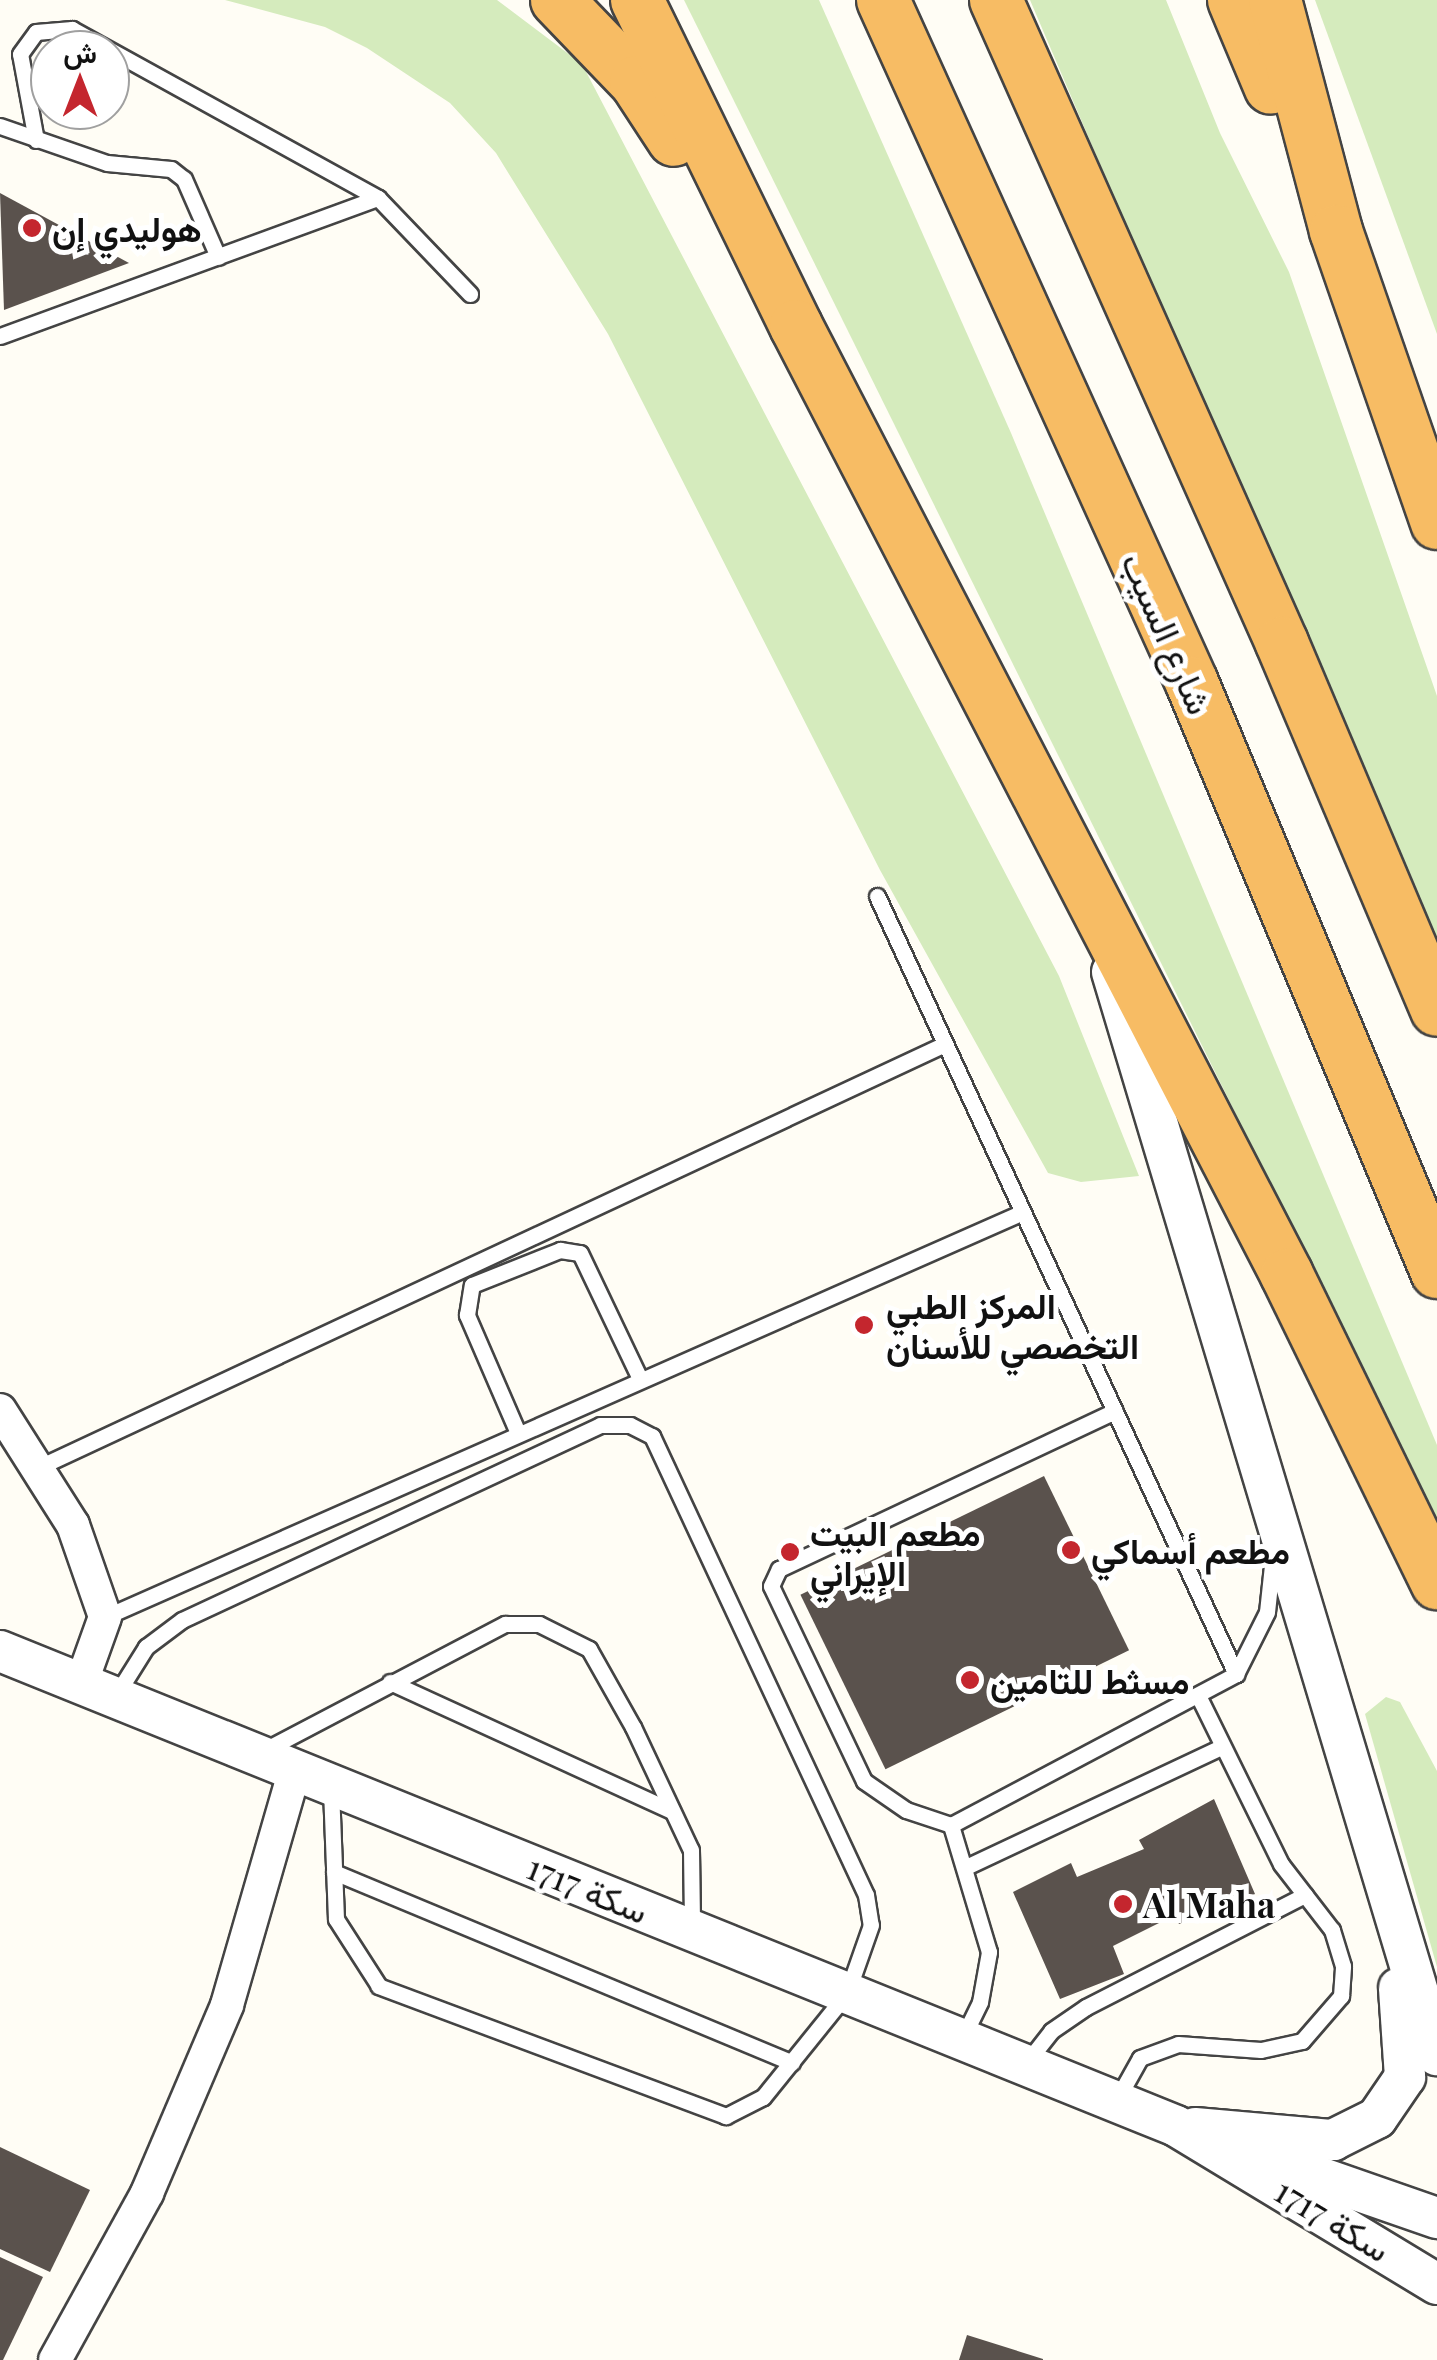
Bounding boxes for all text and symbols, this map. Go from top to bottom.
north arrow [30,30,130,130]
text: ش [63,33,97,70]
place label: هوليدي إن [52,207,202,249]
marker: هوليدي إن [21,217,43,239]
street label: شارع السيب [1114,546,1222,720]
place label: المركز الطبي التخصصي للأسنان [886,1284,1139,1366]
marker: المركز الطبي التخصصي للأسنان [851,1312,877,1338]
place label: مطعم البيت الإيراني [810,1511,981,1593]
place label: مطعم أسماكي [1091,1529,1290,1571]
marker: مطعم أسماكي [1060,1539,1082,1561]
marker: مطعم البيت الإيراني [779,1541,801,1563]
place label: مسثط للتامين [990,1659,1189,1701]
marker: مسثط للتامين [959,1669,981,1691]
street label: سكة 1717 [521,1845,655,1931]
place label: Al Maha [1143,1883,1275,1925]
marker: Al Maha [1112,1893,1134,1915]
street label: سكة 1717 [1268,2168,1398,2270]

